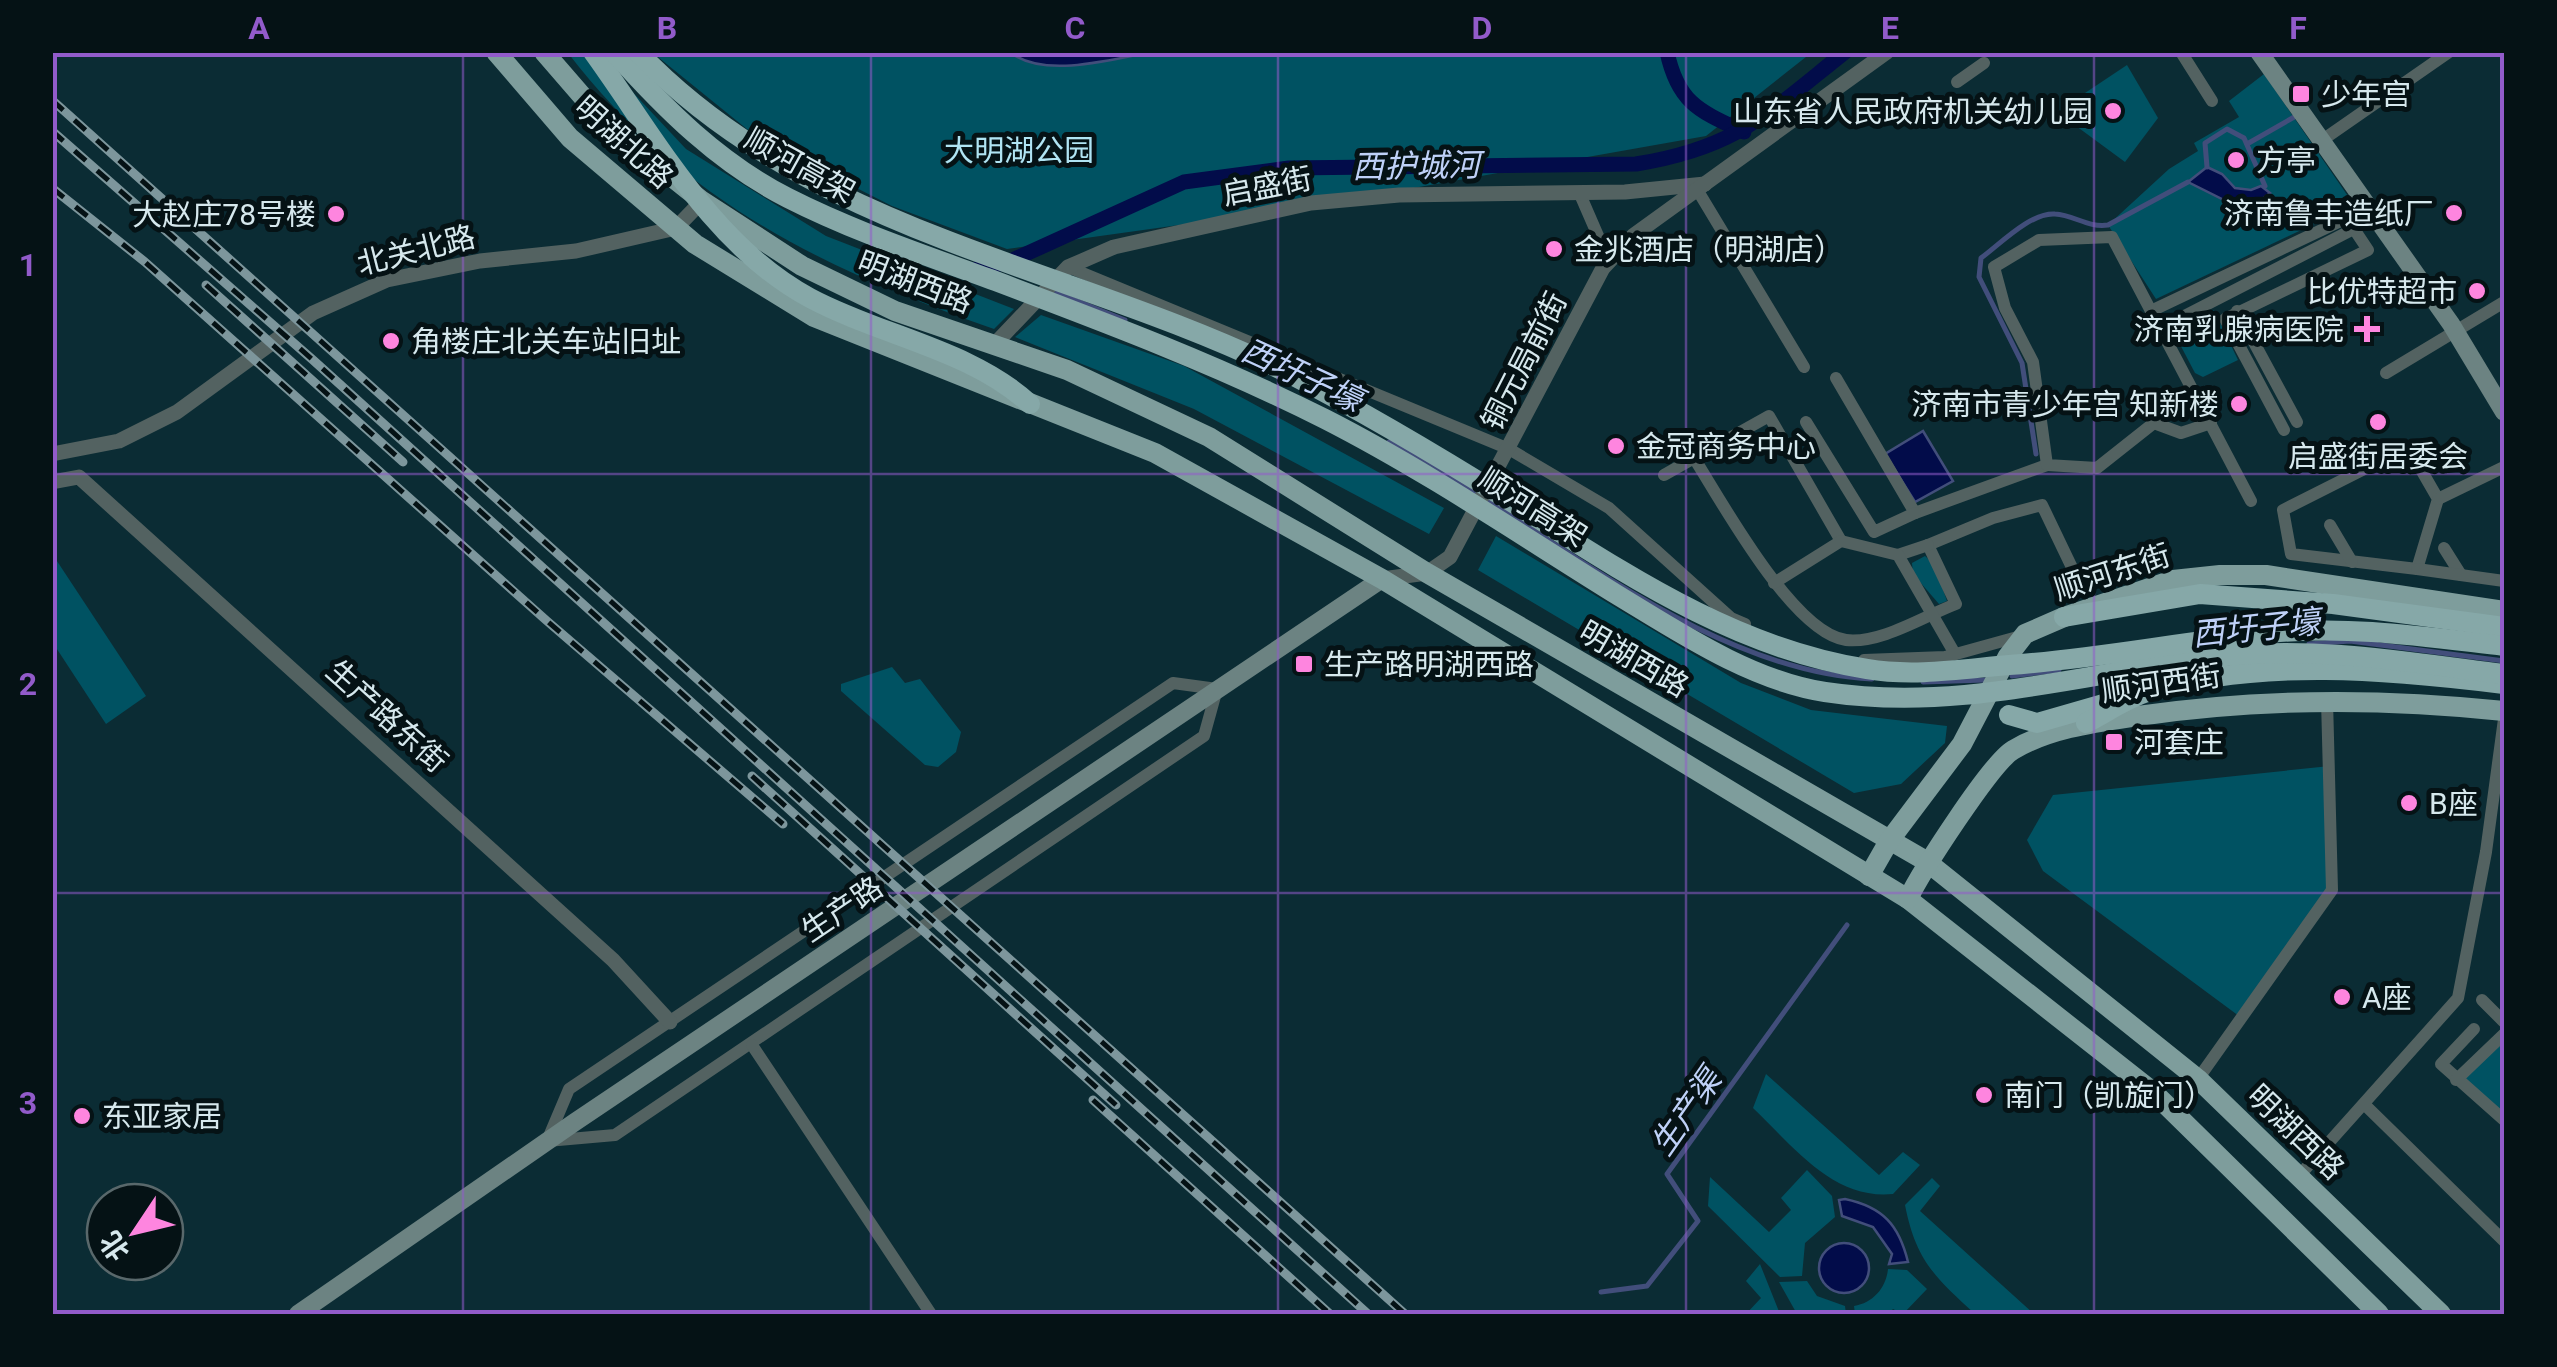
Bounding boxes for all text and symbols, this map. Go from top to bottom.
text: A [248,9,270,47]
text: B [657,9,677,47]
text: C [1065,9,1085,47]
text: D [1472,9,1492,47]
text: E [1881,9,1899,47]
text: F [2289,9,2307,47]
place label: 少年宫 [2321,77,2411,112]
marker: 少年宫 [2290,83,2312,105]
street label: 明湖北路 [568,89,680,195]
place label: 山东省人民政府机关幼儿园 [1733,94,2093,129]
marker: 山东省人民政府机关幼儿园 [2102,100,2124,122]
street label: 顺河高架 [739,121,861,209]
park label: 大明湖公园 [944,133,1094,168]
place label: 方亭 [2256,143,2316,178]
water label: 西护城河 [1352,146,1486,186]
marker: 方亭 [2225,149,2247,171]
street label: 启盛街 [1219,160,1315,212]
place label: 济南鲁丰造纸厂 [2224,196,2434,231]
place label: 大赵庄78号楼 [132,197,316,232]
marker: 济南鲁丰造纸厂 [2443,202,2465,224]
marker: 大赵庄78号楼 [325,203,347,225]
street label: 北关北路 [354,219,478,281]
place label: 金兆酒店（明湖店） [1574,232,1844,267]
marker: 金兆酒店（明湖店） [1543,238,1565,260]
street label: 明湖西路 [853,244,977,320]
text: 1 [19,246,37,284]
place label: 比优特超市 [2307,274,2457,309]
marker: 比优特超市 [2466,280,2488,302]
street label: 铜元局前街 [1474,286,1574,436]
place label: 济南乳腺病医院 [2134,312,2344,347]
marker: 济南乳腺病医院 [2354,316,2380,342]
place label: 角楼庄北关车站旧址 [411,324,681,359]
marker: 角楼庄北关车站旧址 [380,330,402,352]
water label: 西圩子壕 [1236,331,1373,421]
place label: 济南市青少年宫 知新楼 [1912,387,2219,422]
marker: 济南市青少年宫 知新楼 [2228,393,2250,415]
marker: 启盛街居委会 [2367,411,2389,433]
place label: 金冠商务中心 [1636,429,1816,464]
marker: 金冠商务中心 [1605,435,1627,457]
place label: 启盛街居委会 [2288,439,2468,474]
street label: 顺河高架 [1473,460,1593,554]
street label: 顺河东街 [2050,537,2174,607]
water label: 西圩子壕 [2190,602,2327,654]
street label: 明湖西路 [1573,614,1695,704]
place label: 生产路明湖西路 [1324,647,1534,682]
street label: 生产路东街 [320,653,454,779]
marker: 生产路明湖西路 [1293,653,1315,675]
street label: 顺河西街 [2099,657,2223,709]
text: 2 [19,665,37,703]
place label: 河套庄 [2134,725,2224,760]
marker: 河套庄 [2103,731,2125,753]
place label: B座 [2429,786,2478,821]
marker: B座 [2398,792,2420,814]
street label: 生产路 [795,869,889,949]
place label: A座 [2362,980,2412,1015]
marker: A座 [2331,986,2353,1008]
water label: 生产渠 [1643,1059,1731,1162]
place label: 南门（凯旋门） [2004,1078,2214,1113]
street label: 明湖西路 [2241,1078,2351,1186]
text: 3 [19,1084,37,1122]
marker: 南门（凯旋门） [1973,1084,1995,1106]
place label: 东亚家居 [102,1099,222,1134]
marker: 东亚家居 [71,1105,93,1127]
north arrow [85,1182,185,1282]
text: 北 [93,1225,136,1267]

